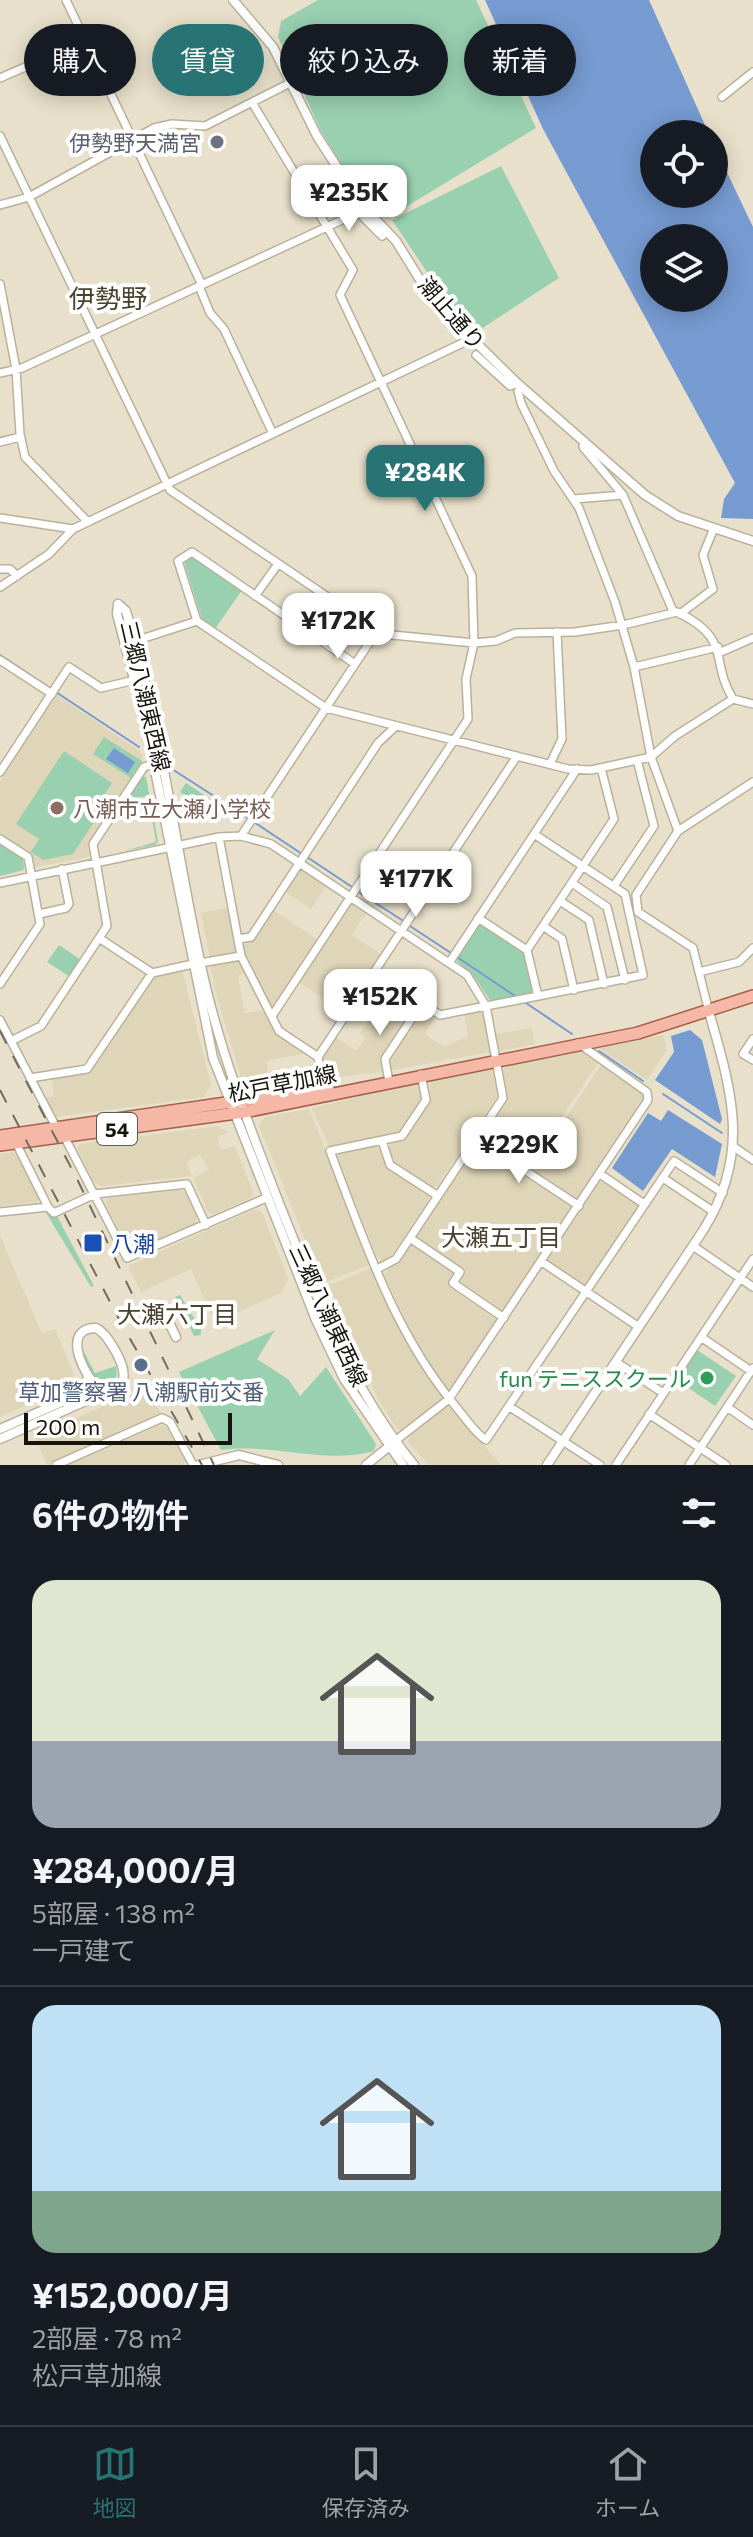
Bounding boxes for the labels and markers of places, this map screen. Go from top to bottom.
place label: 伊勢野天満宮 [69,129,201,156]
marker: 伊勢野天満宮 [208,133,226,151]
pin: ¥235K [293,165,405,233]
pin: ¥284K [369,445,481,513]
pin: ¥172K [282,593,394,661]
place label: 八潮市立大瀬小学校 [73,795,271,822]
marker: 八潮市立大瀬小学校 [48,799,66,817]
pin: ¥177K [360,851,472,919]
pin: ¥152K [324,969,436,1037]
pin: ¥229K [463,1117,575,1185]
place label: 八潮 [111,1230,155,1257]
marker: 八潮 [82,1232,104,1254]
marker: 草加警察署 八潮駅前交番 [132,1356,150,1374]
place label: fun テニススクール [499,1365,691,1392]
marker: fun テニススクール [698,1369,716,1387]
place label: 草加警察署 八潮駅前交番 [18,1378,264,1405]

